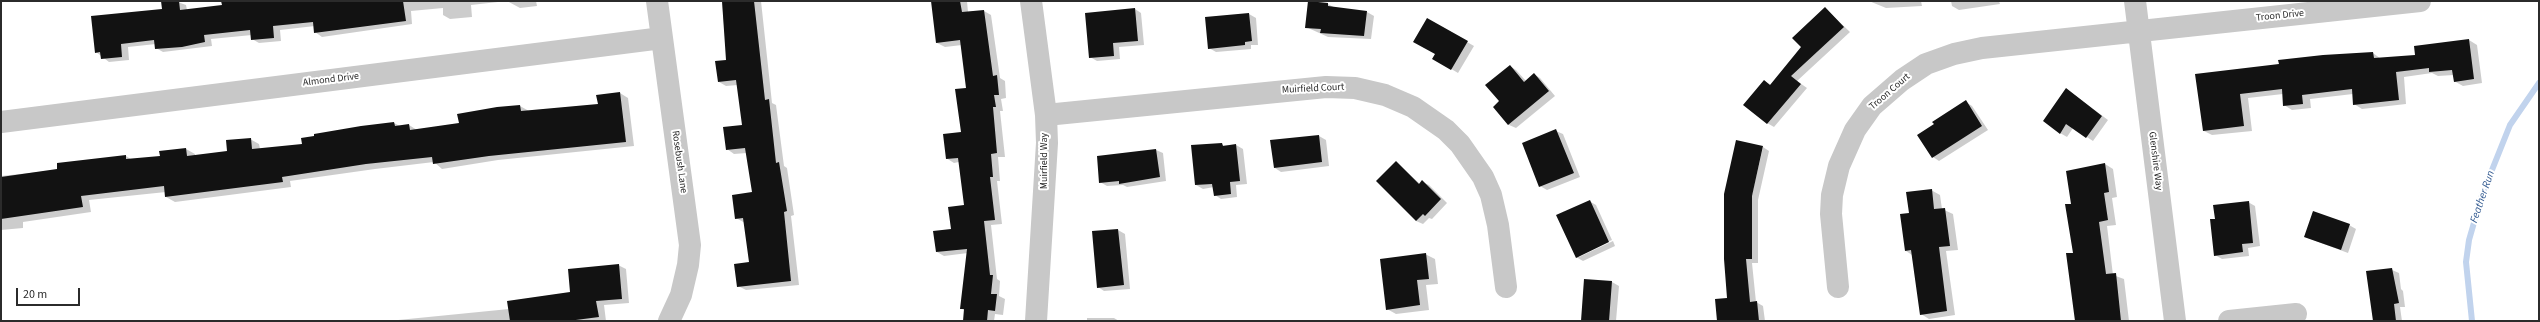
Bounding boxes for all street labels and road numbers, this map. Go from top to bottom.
street label: Troon Drive [2255,8,2305,24]
street label: Almond Drive [302,71,360,89]
street label: Troon Court [1867,71,1913,113]
street label: Muirfield Court [1281,81,1345,97]
street label: Rosebush Lane [669,130,689,194]
street label: Glenshire Way [2145,131,2165,191]
street label: Muirfield Way [1039,133,1051,189]

